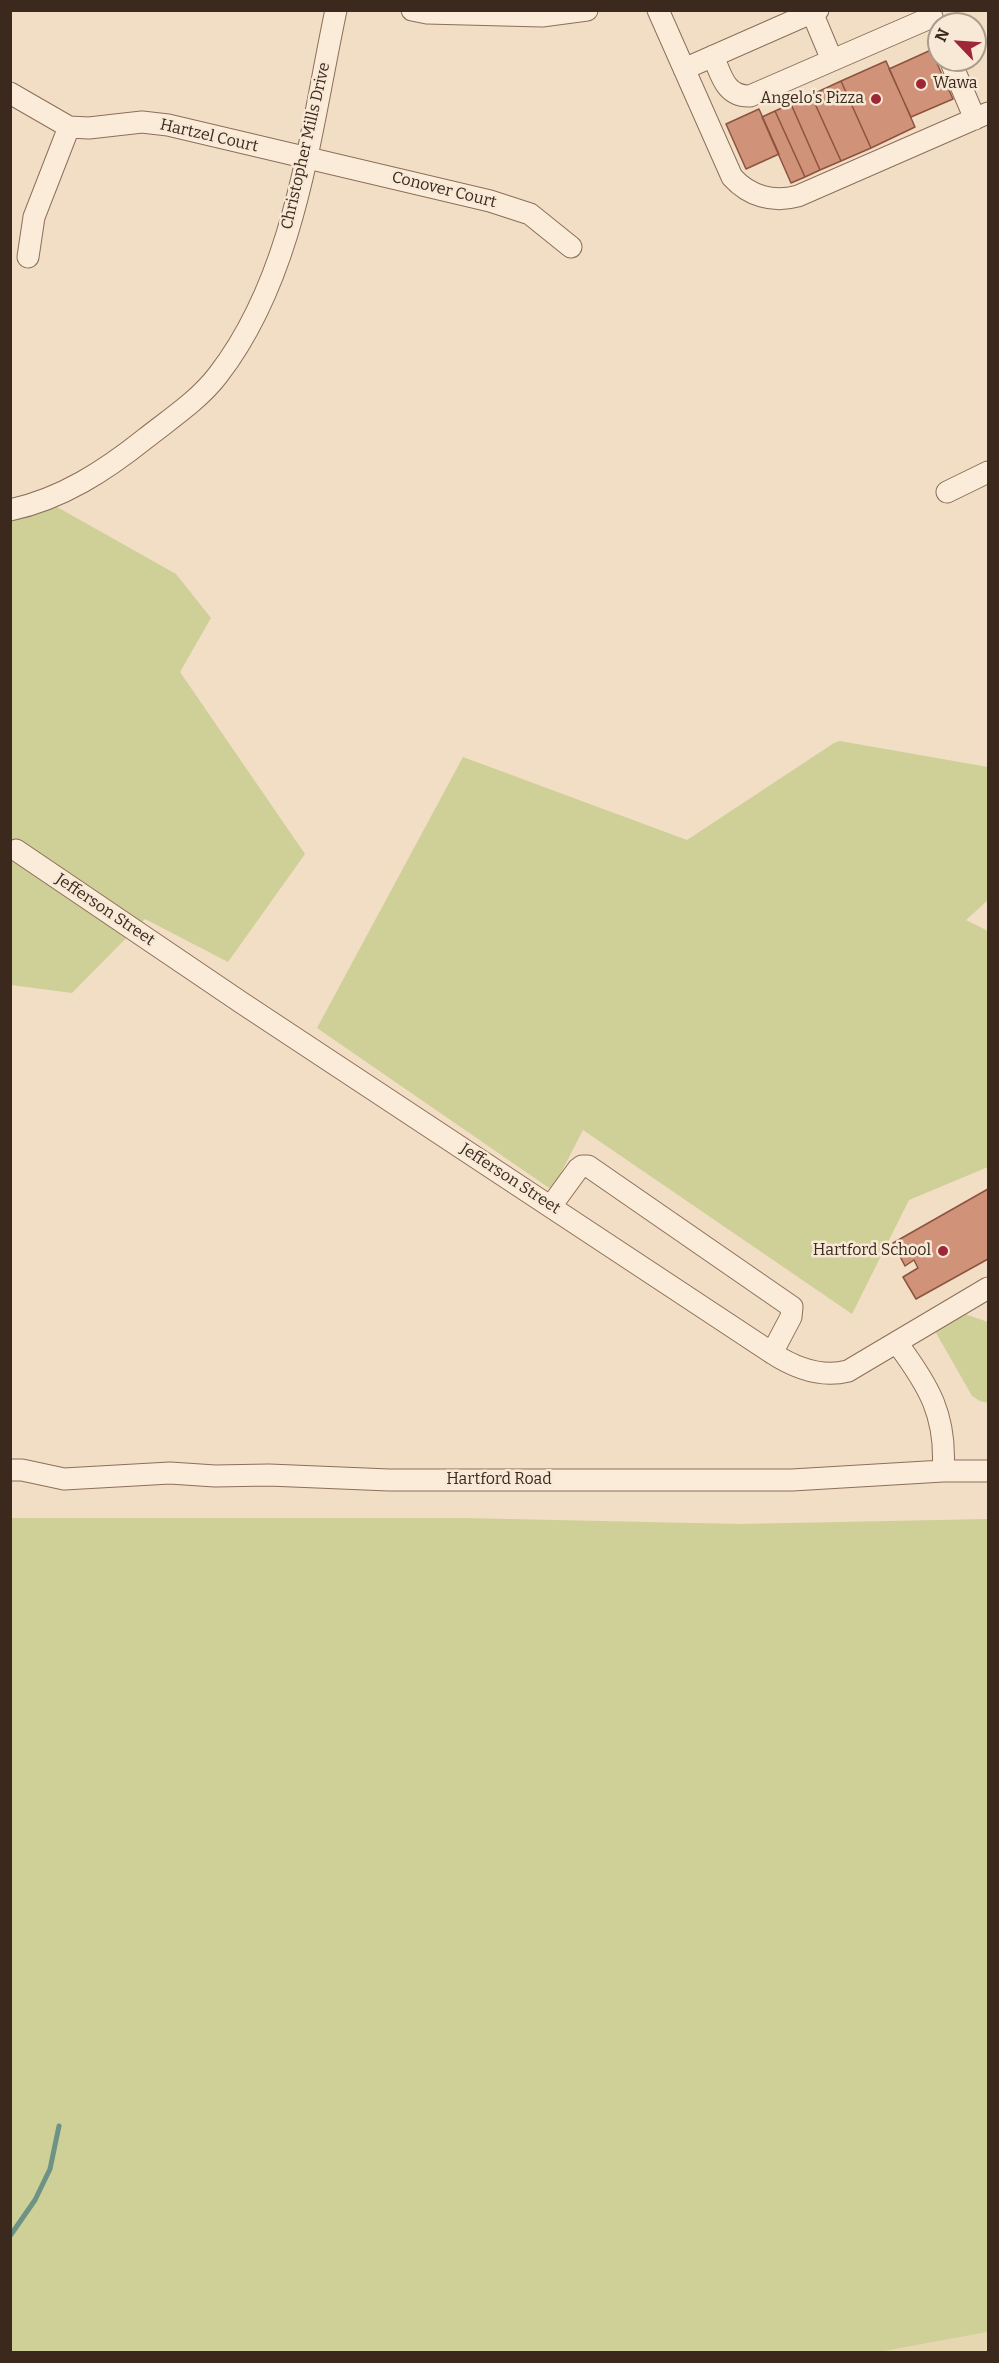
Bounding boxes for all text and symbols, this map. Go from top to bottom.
north arrow [927,12,987,72]
text: N [931,25,953,45]
street label: Christopher Mills Drive [277,61,335,231]
place label: Wawa [933,74,978,94]
marker: Wawa [914,77,928,91]
place label: Angelo's Pizza [760,89,864,109]
marker: Angelo's Pizza [869,92,883,106]
street label: Hartzel Court [158,115,260,157]
street label: Conover Court [390,168,498,212]
street label: Jefferson Street [52,870,158,950]
street label: Jefferson Street [456,1139,564,1219]
place label: Hartford School [813,1241,931,1261]
marker: Hartford School [936,1244,950,1258]
street label: Hartford Road [446,1470,552,1490]

